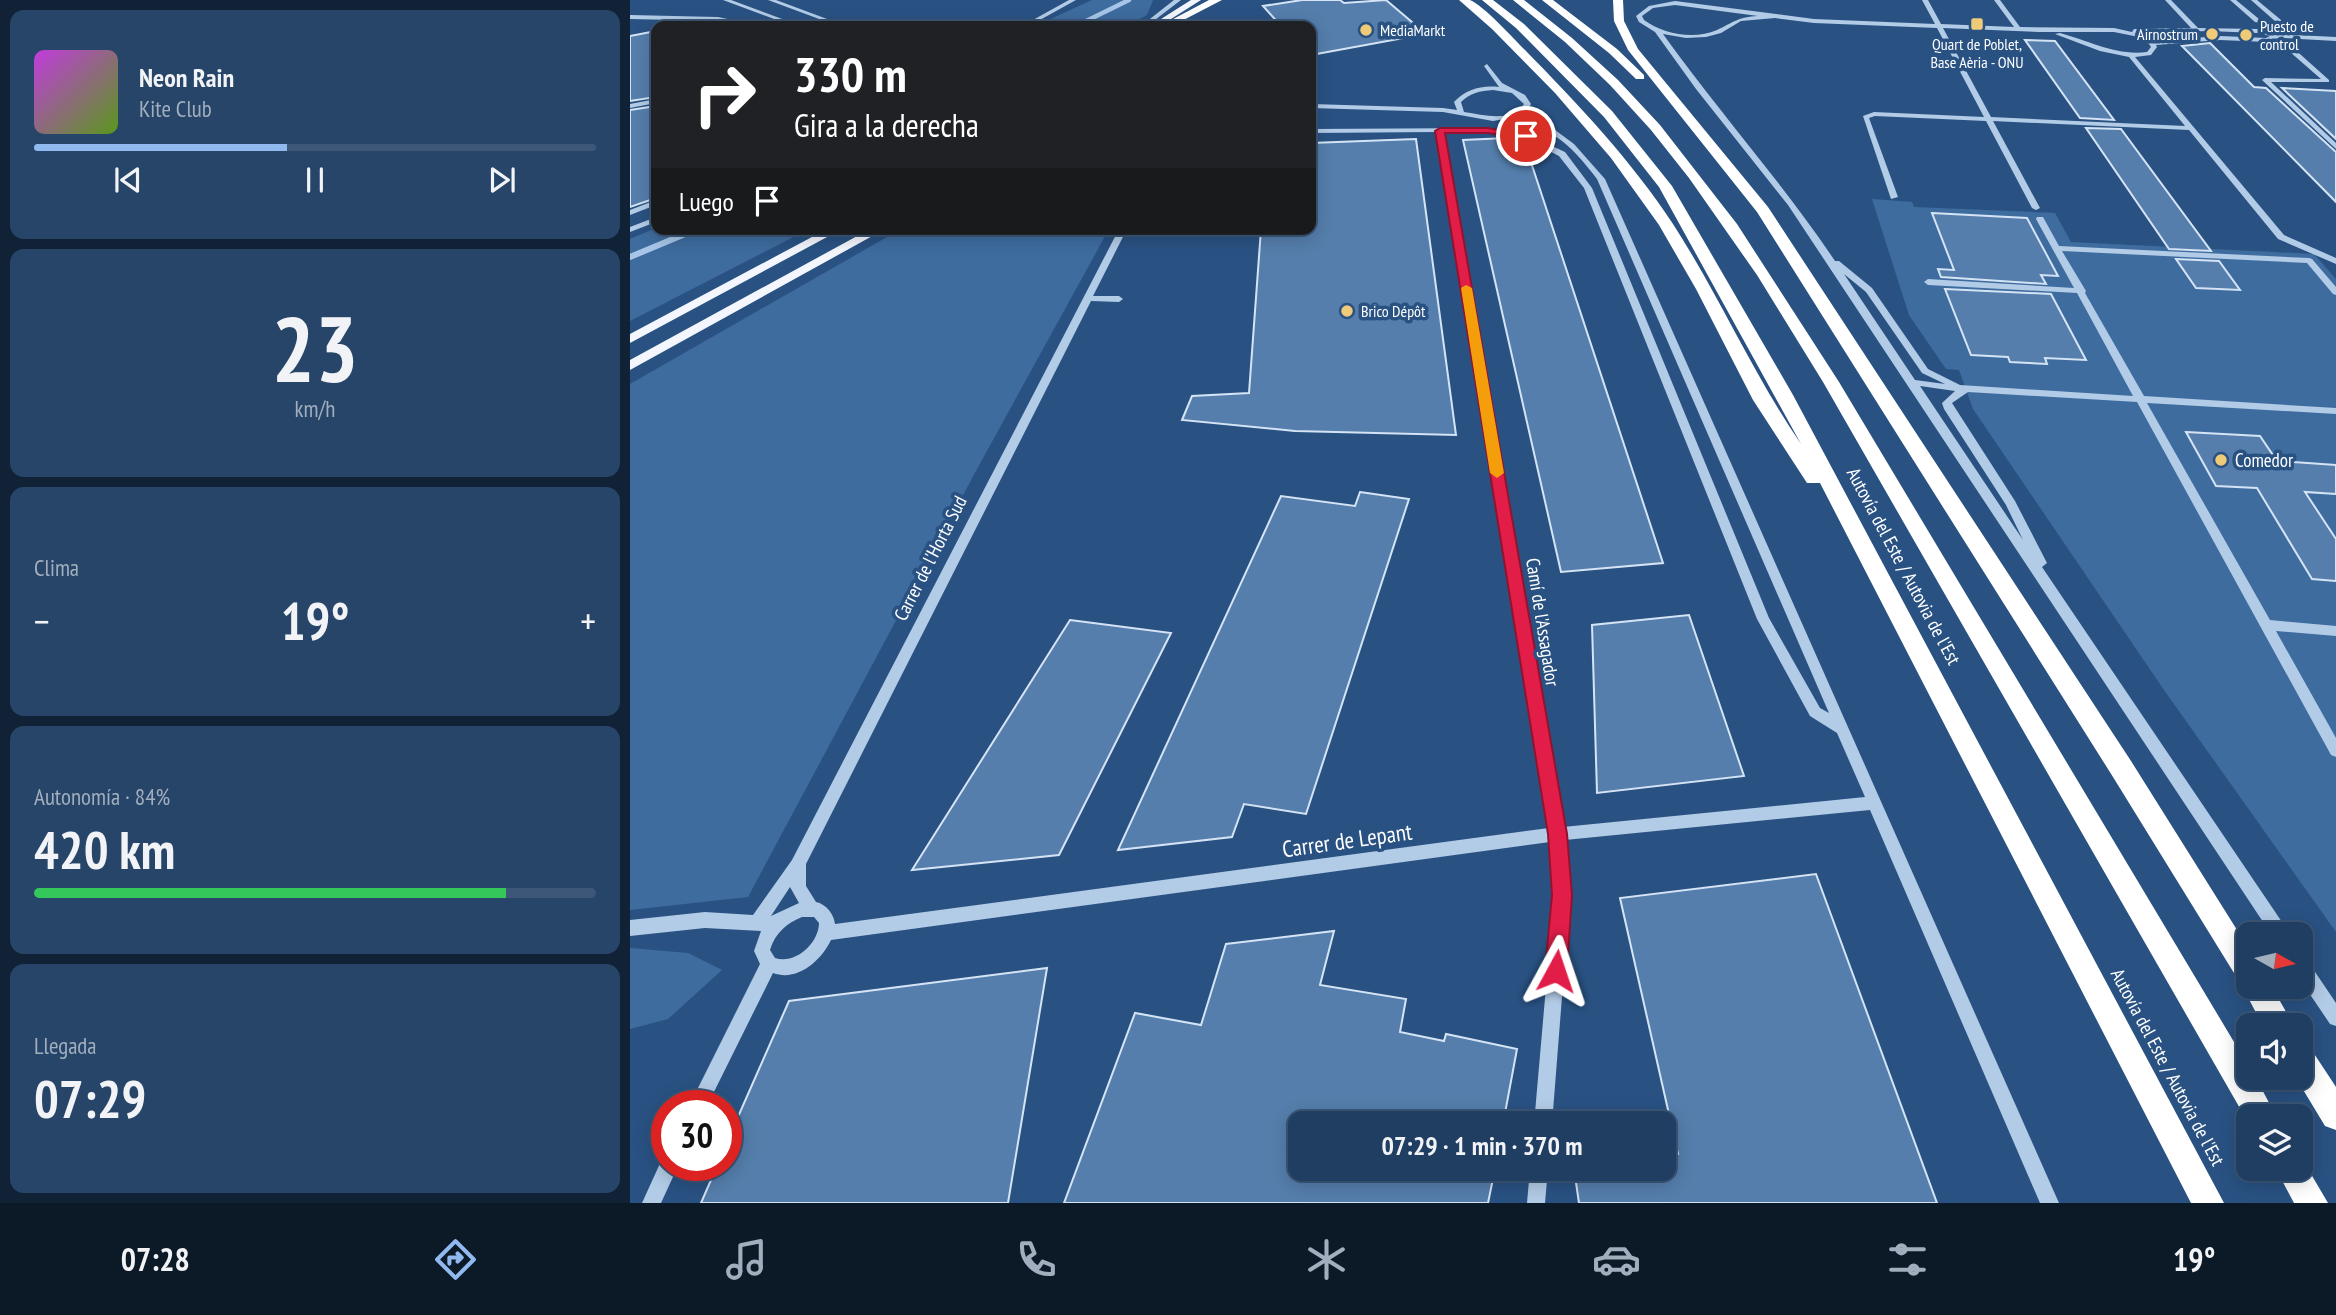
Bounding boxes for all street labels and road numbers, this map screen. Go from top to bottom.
street label: Autovía del Este / Autovia de l'Est [1842,463,1967,669]
street label: Carrer de l'Horta Sud [888,492,972,624]
street label: Camí de l'Assagador [1521,556,1565,689]
street label: Carrer de Lepant [1280,816,1414,863]
street label: Autovía del Este / Autovia de l'Est [2106,964,2231,1170]

